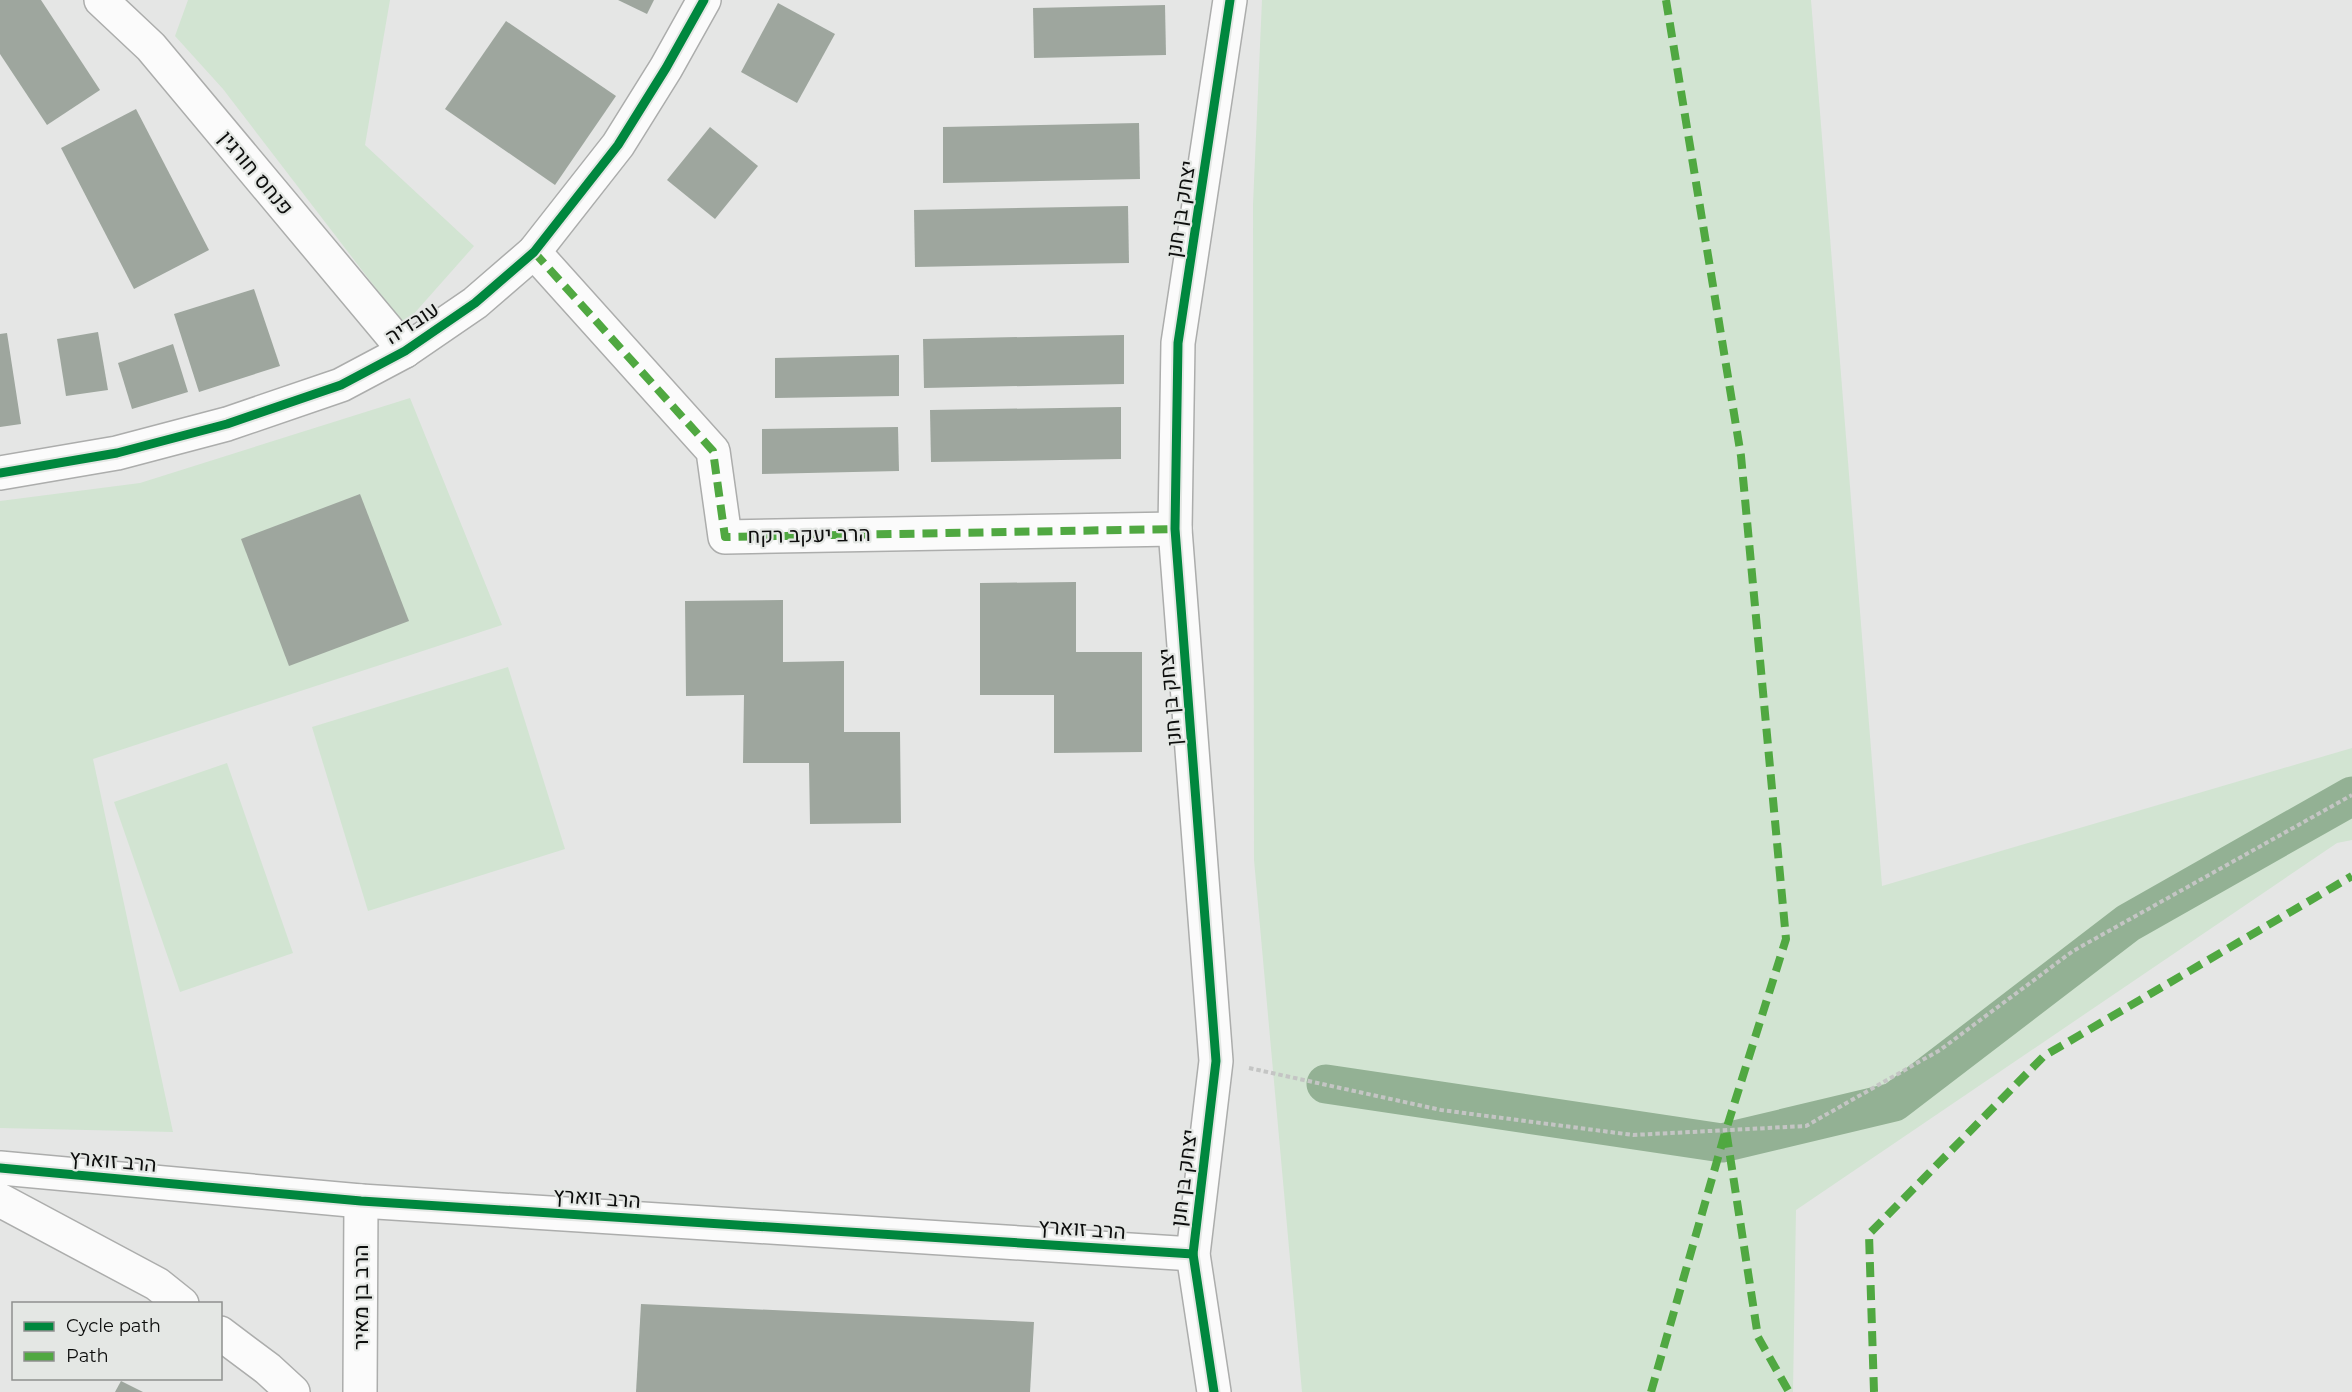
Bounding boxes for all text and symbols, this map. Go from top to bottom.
street label: פנחס חורגין [214,126,299,220]
street label: יצחק בן חנן [1160,159,1201,259]
street label: עובדיה [380,296,443,349]
street label: הרב יעקב רקח [747,521,871,548]
street label: יצחק בן חנן [1153,647,1186,747]
street label: יצחק בן חנן [1165,1128,1202,1228]
street label: הרב זוארץ [68,1144,158,1177]
street label: הרב זוארץ [552,1182,642,1213]
street label: הרב זוארץ [1037,1213,1127,1244]
street label: הרב בן מאיר [348,1244,373,1350]
legend [12,1302,222,1380]
text: Cycle path [66,1315,161,1337]
text: Path [66,1345,109,1367]

